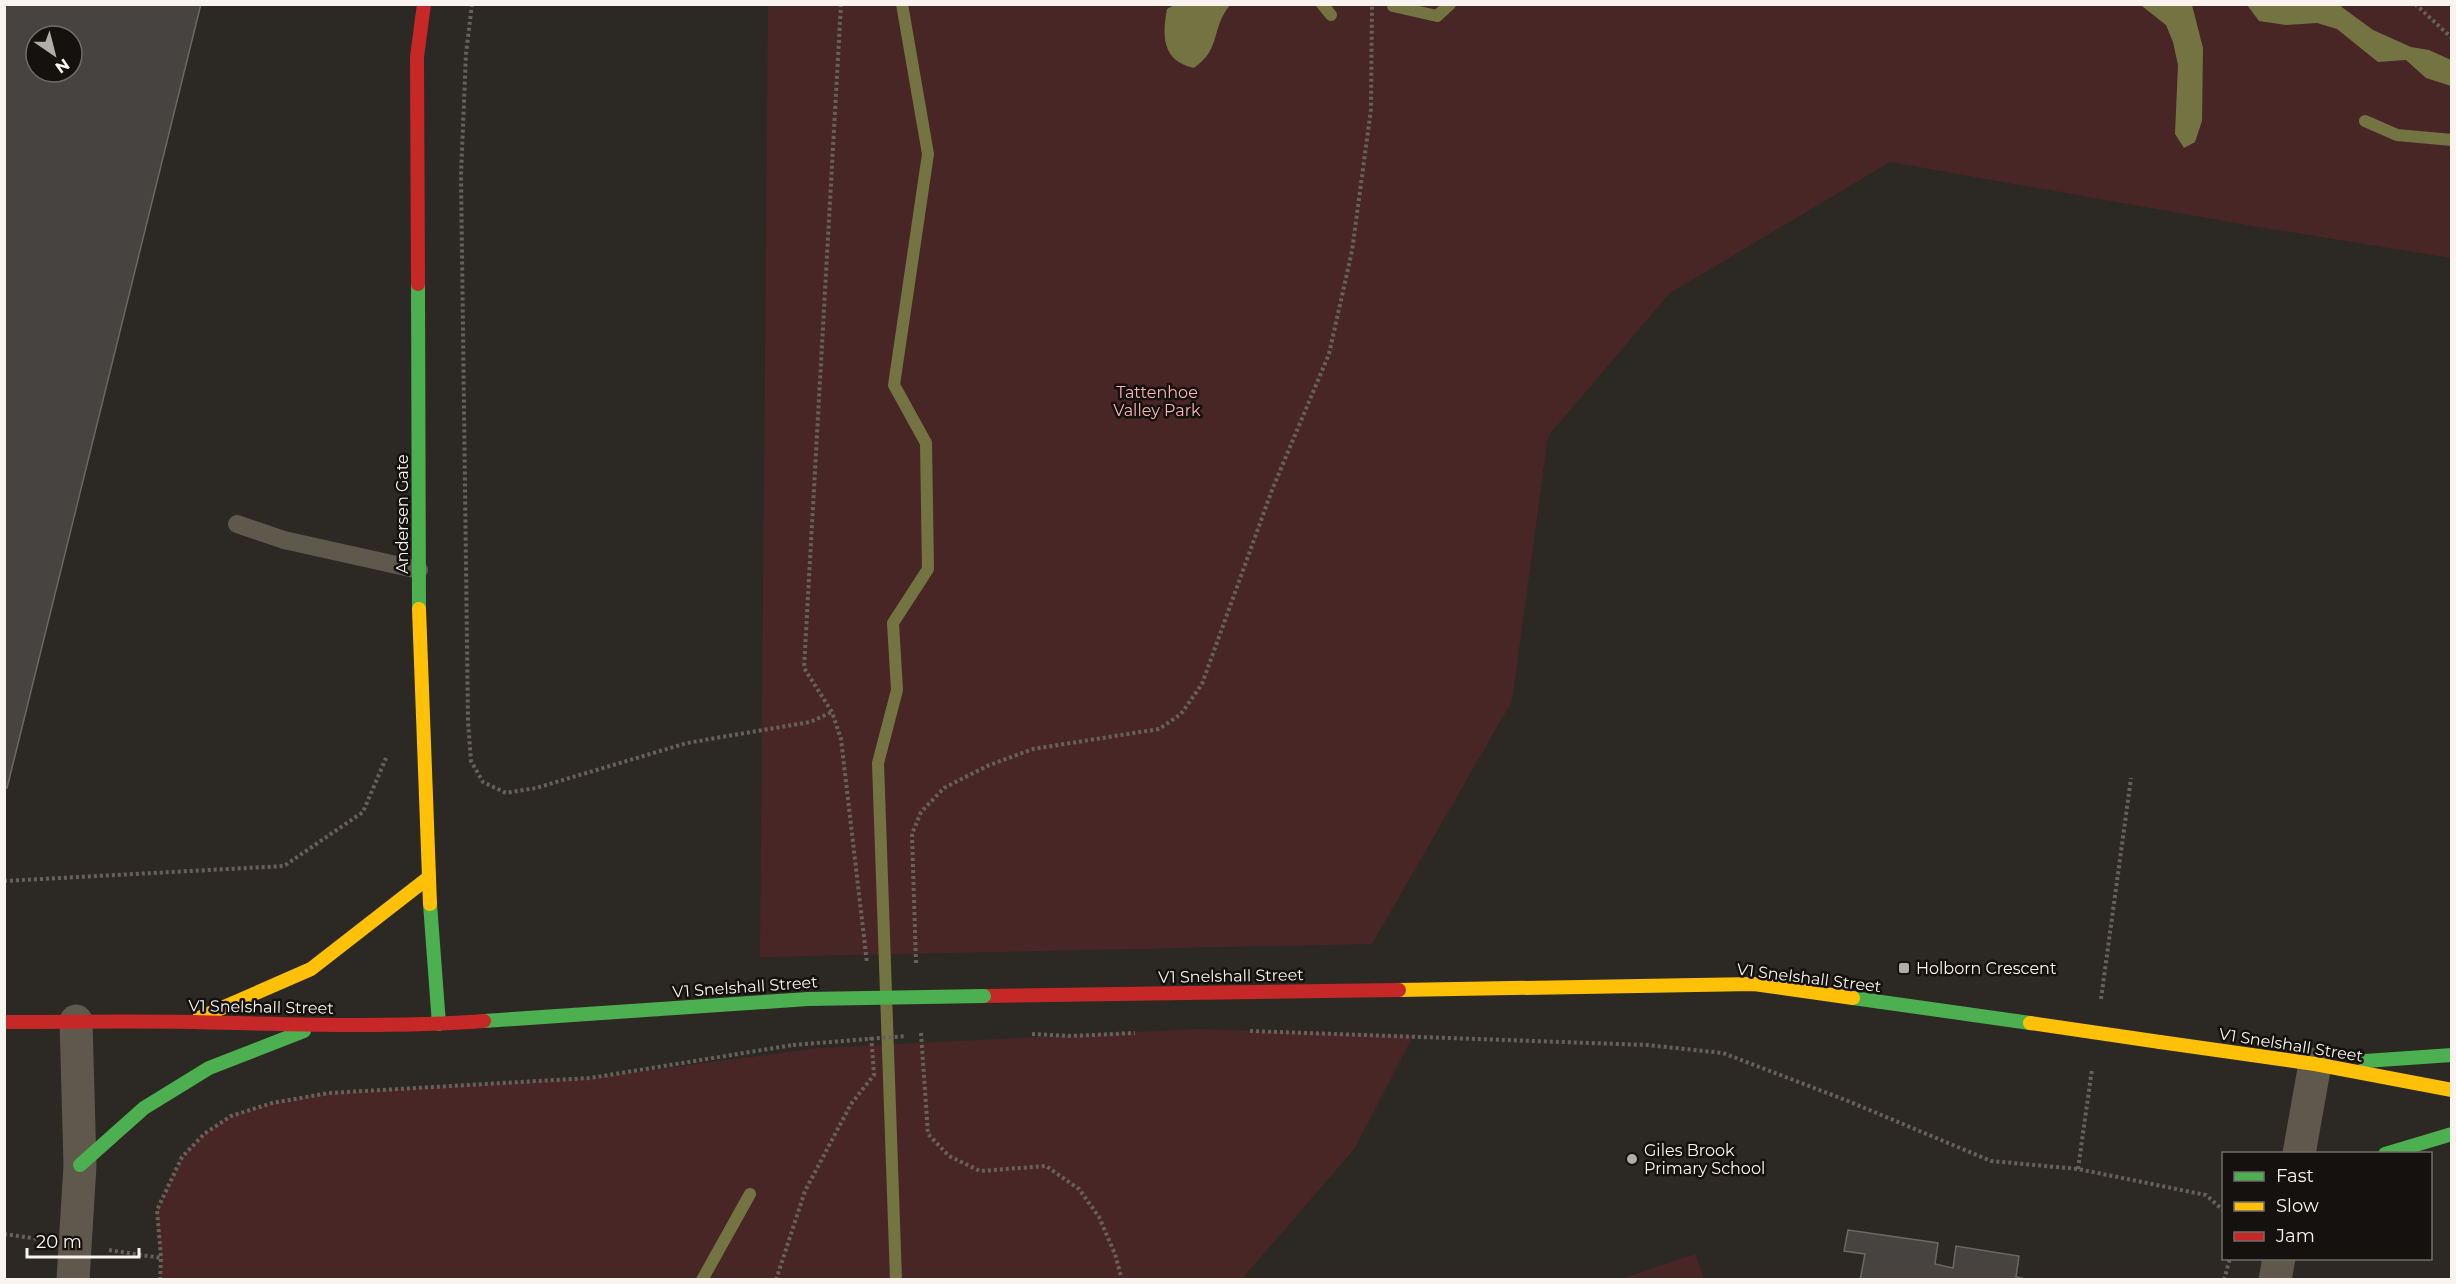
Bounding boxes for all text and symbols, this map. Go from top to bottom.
north arrow [24,24,84,84]
text: N [52,54,73,77]
park label: Tattenhoe Valley Park [1113,383,1201,420]
street label: Andersen Gate [393,454,412,574]
place label: Holborn Crescent [1916,959,2057,978]
street label: V1 Snelshall Street [1736,960,1883,996]
marker: Holborn Crescent [1897,961,1911,975]
street label: V1 Snelshall Street [1158,965,1304,987]
street label: V1 Snelshall Street [672,972,819,1002]
street label: V1 Snelshall Street [188,996,334,1018]
street label: V1 Snelshall Street [2218,1024,2365,1066]
place label: Giles Brook Primary School [1644,1141,1765,1178]
marker: Giles Brook Primary School [1625,1152,1639,1166]
legend [2222,1152,2432,1260]
text: Fast [2276,1165,2314,1187]
text: Slow [2276,1195,2319,1217]
scale bar [27,1221,140,1259]
text: Jam [2275,1225,2315,1247]
text: 20 m [36,1231,82,1253]

